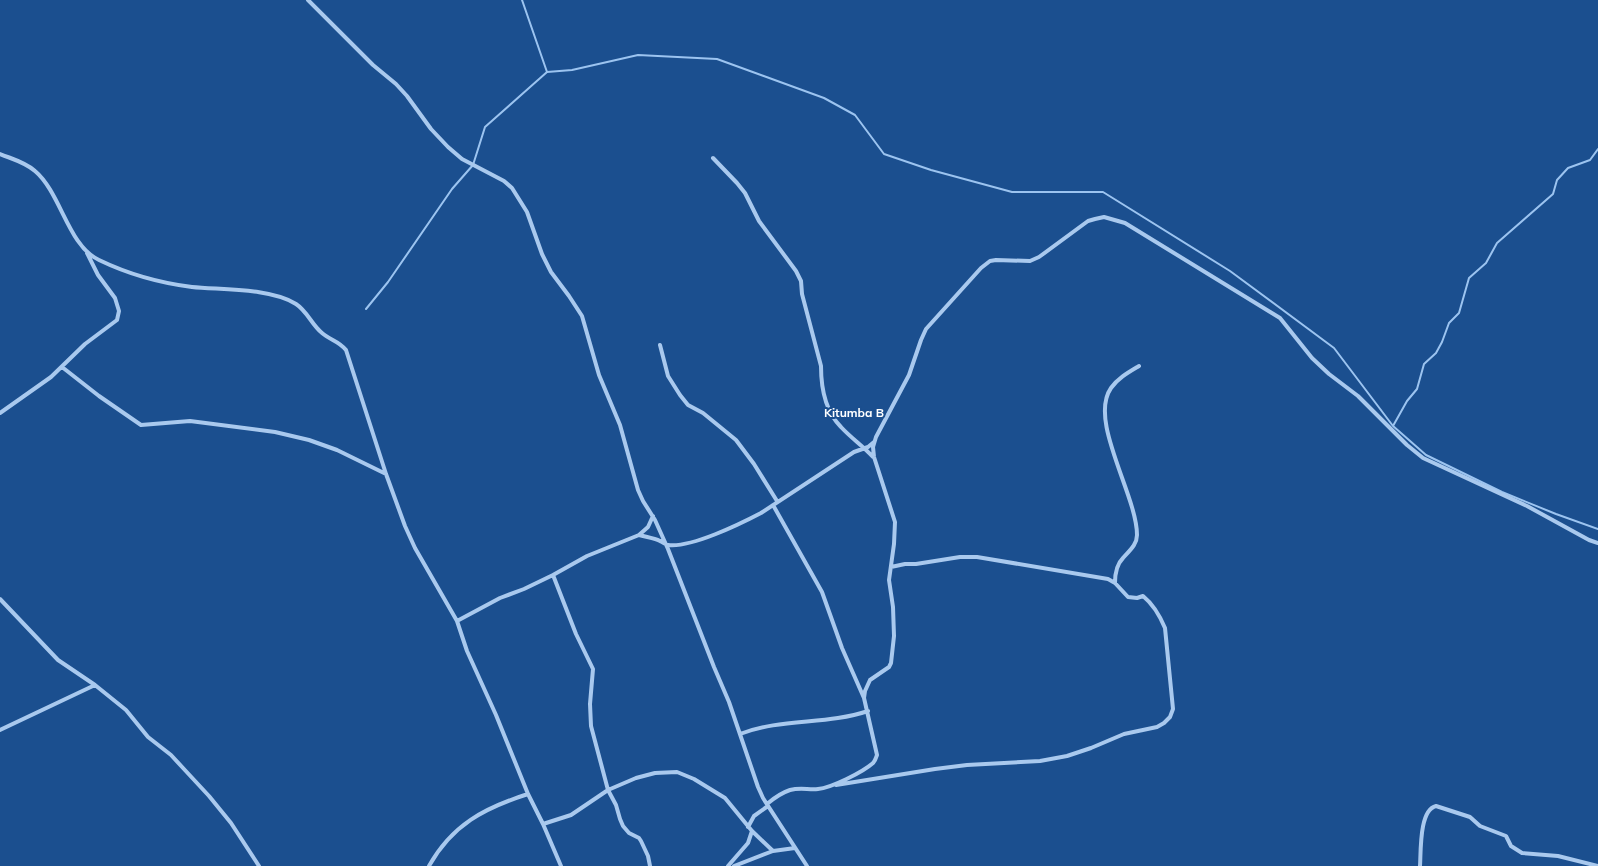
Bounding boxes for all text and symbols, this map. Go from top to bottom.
district label: Kitumba B [824,405,884,420]

